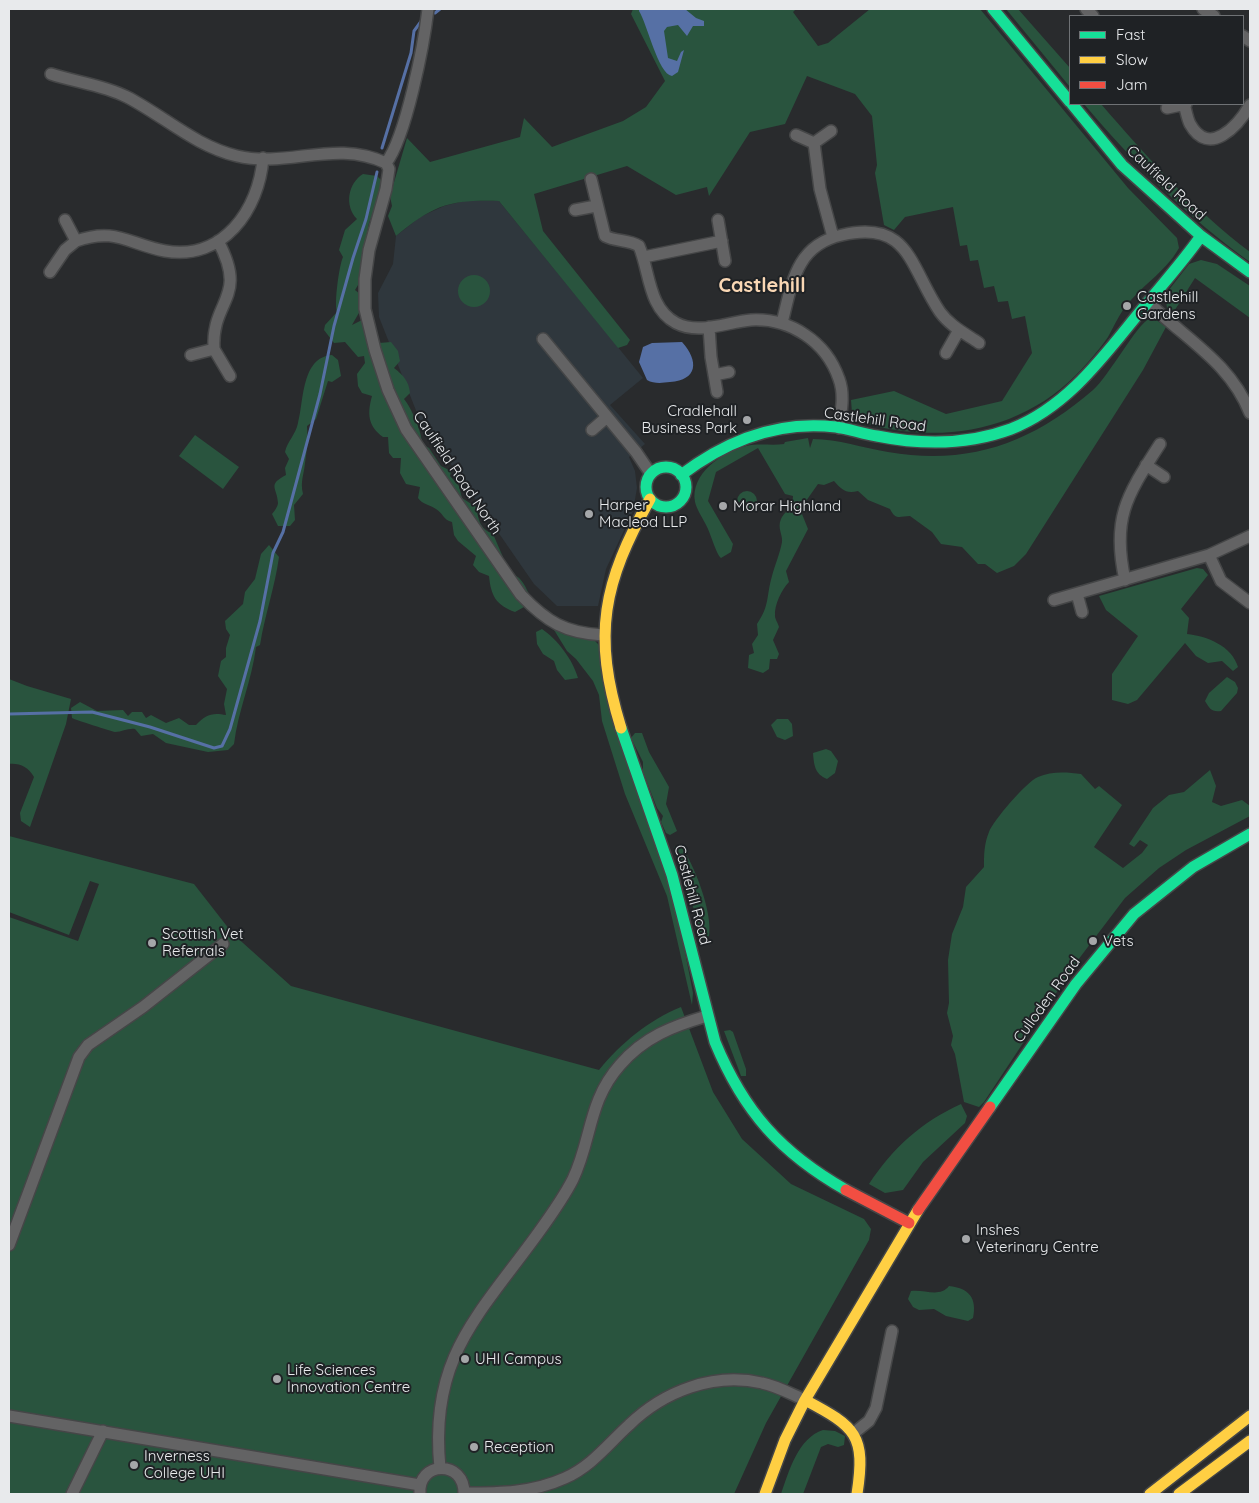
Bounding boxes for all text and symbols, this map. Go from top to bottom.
legend [1069,15,1244,105]
text: Fast [1116,25,1145,44]
text: Slow [1116,50,1148,69]
text: Jam [1116,75,1147,94]
street label: Caulfield Road [1123,142,1209,224]
district label: Castlehill [718,274,806,298]
place label: Castlehill Gardens [1137,288,1198,323]
marker: Castlehill Gardens [1121,300,1133,312]
place label: Cradlehall Business Park [641,402,737,437]
street label: Castlehill Road [823,404,927,436]
street label: Caulfield Road North [409,408,505,538]
marker: Cradlehall Business Park [741,414,753,426]
place label: Harper Macleod LLP [599,496,687,531]
place label: Morar Highland [733,497,841,515]
marker: Morar Highland [717,500,729,512]
marker: Harper Macleod LLP [583,508,595,520]
street label: Castlehill Road [670,843,714,947]
place label: Scottish Vet Referrals [162,925,243,960]
place label: Vets [1103,932,1134,950]
marker: Vets [1087,935,1099,947]
marker: Scottish Vet Referrals [146,937,158,949]
street label: Culloden Road [1010,954,1084,1046]
place label: Inshes Veterinary Centre [976,1221,1099,1256]
marker: Inshes Veterinary Centre [960,1233,972,1245]
place label: UHI Campus [475,1350,562,1368]
marker: UHI Campus [459,1353,471,1365]
place label: Life Sciences Innovation Centre [287,1361,410,1396]
marker: Life Sciences Innovation Centre [271,1373,283,1385]
place label: Reception [484,1438,554,1456]
marker: Reception [468,1441,480,1453]
place label: Inverness College UHI [144,1447,225,1482]
marker: Inverness College UHI [128,1459,140,1471]

